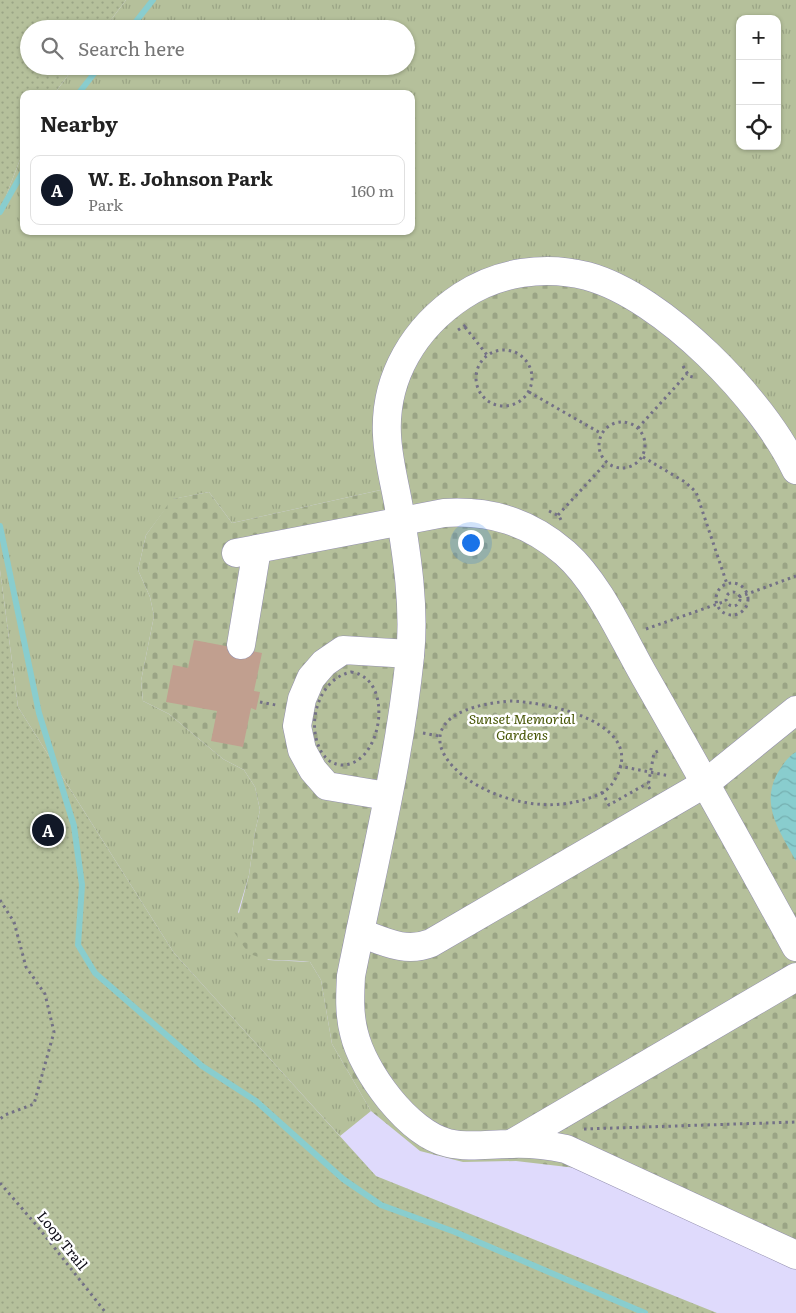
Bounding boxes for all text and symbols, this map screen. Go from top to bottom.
map controls [736,15,781,150]
button: + [736,15,781,60]
search box [20,20,415,75]
icon: search [38,34,66,62]
text: Search here [78,34,185,62]
button: − [736,60,781,105]
button: locate [736,105,781,150]
text: Nearby [40,107,118,138]
text: W. E. Johnson Park [88,164,273,192]
text: A [51,178,63,202]
text: 160 m [351,178,394,202]
text: Park [88,192,123,216]
your location [458,530,484,556]
park label: Sunset Memorial Gardens [469,708,575,744]
pin: A [32,811,64,849]
street label: Loop Trail [33,1206,93,1274]

